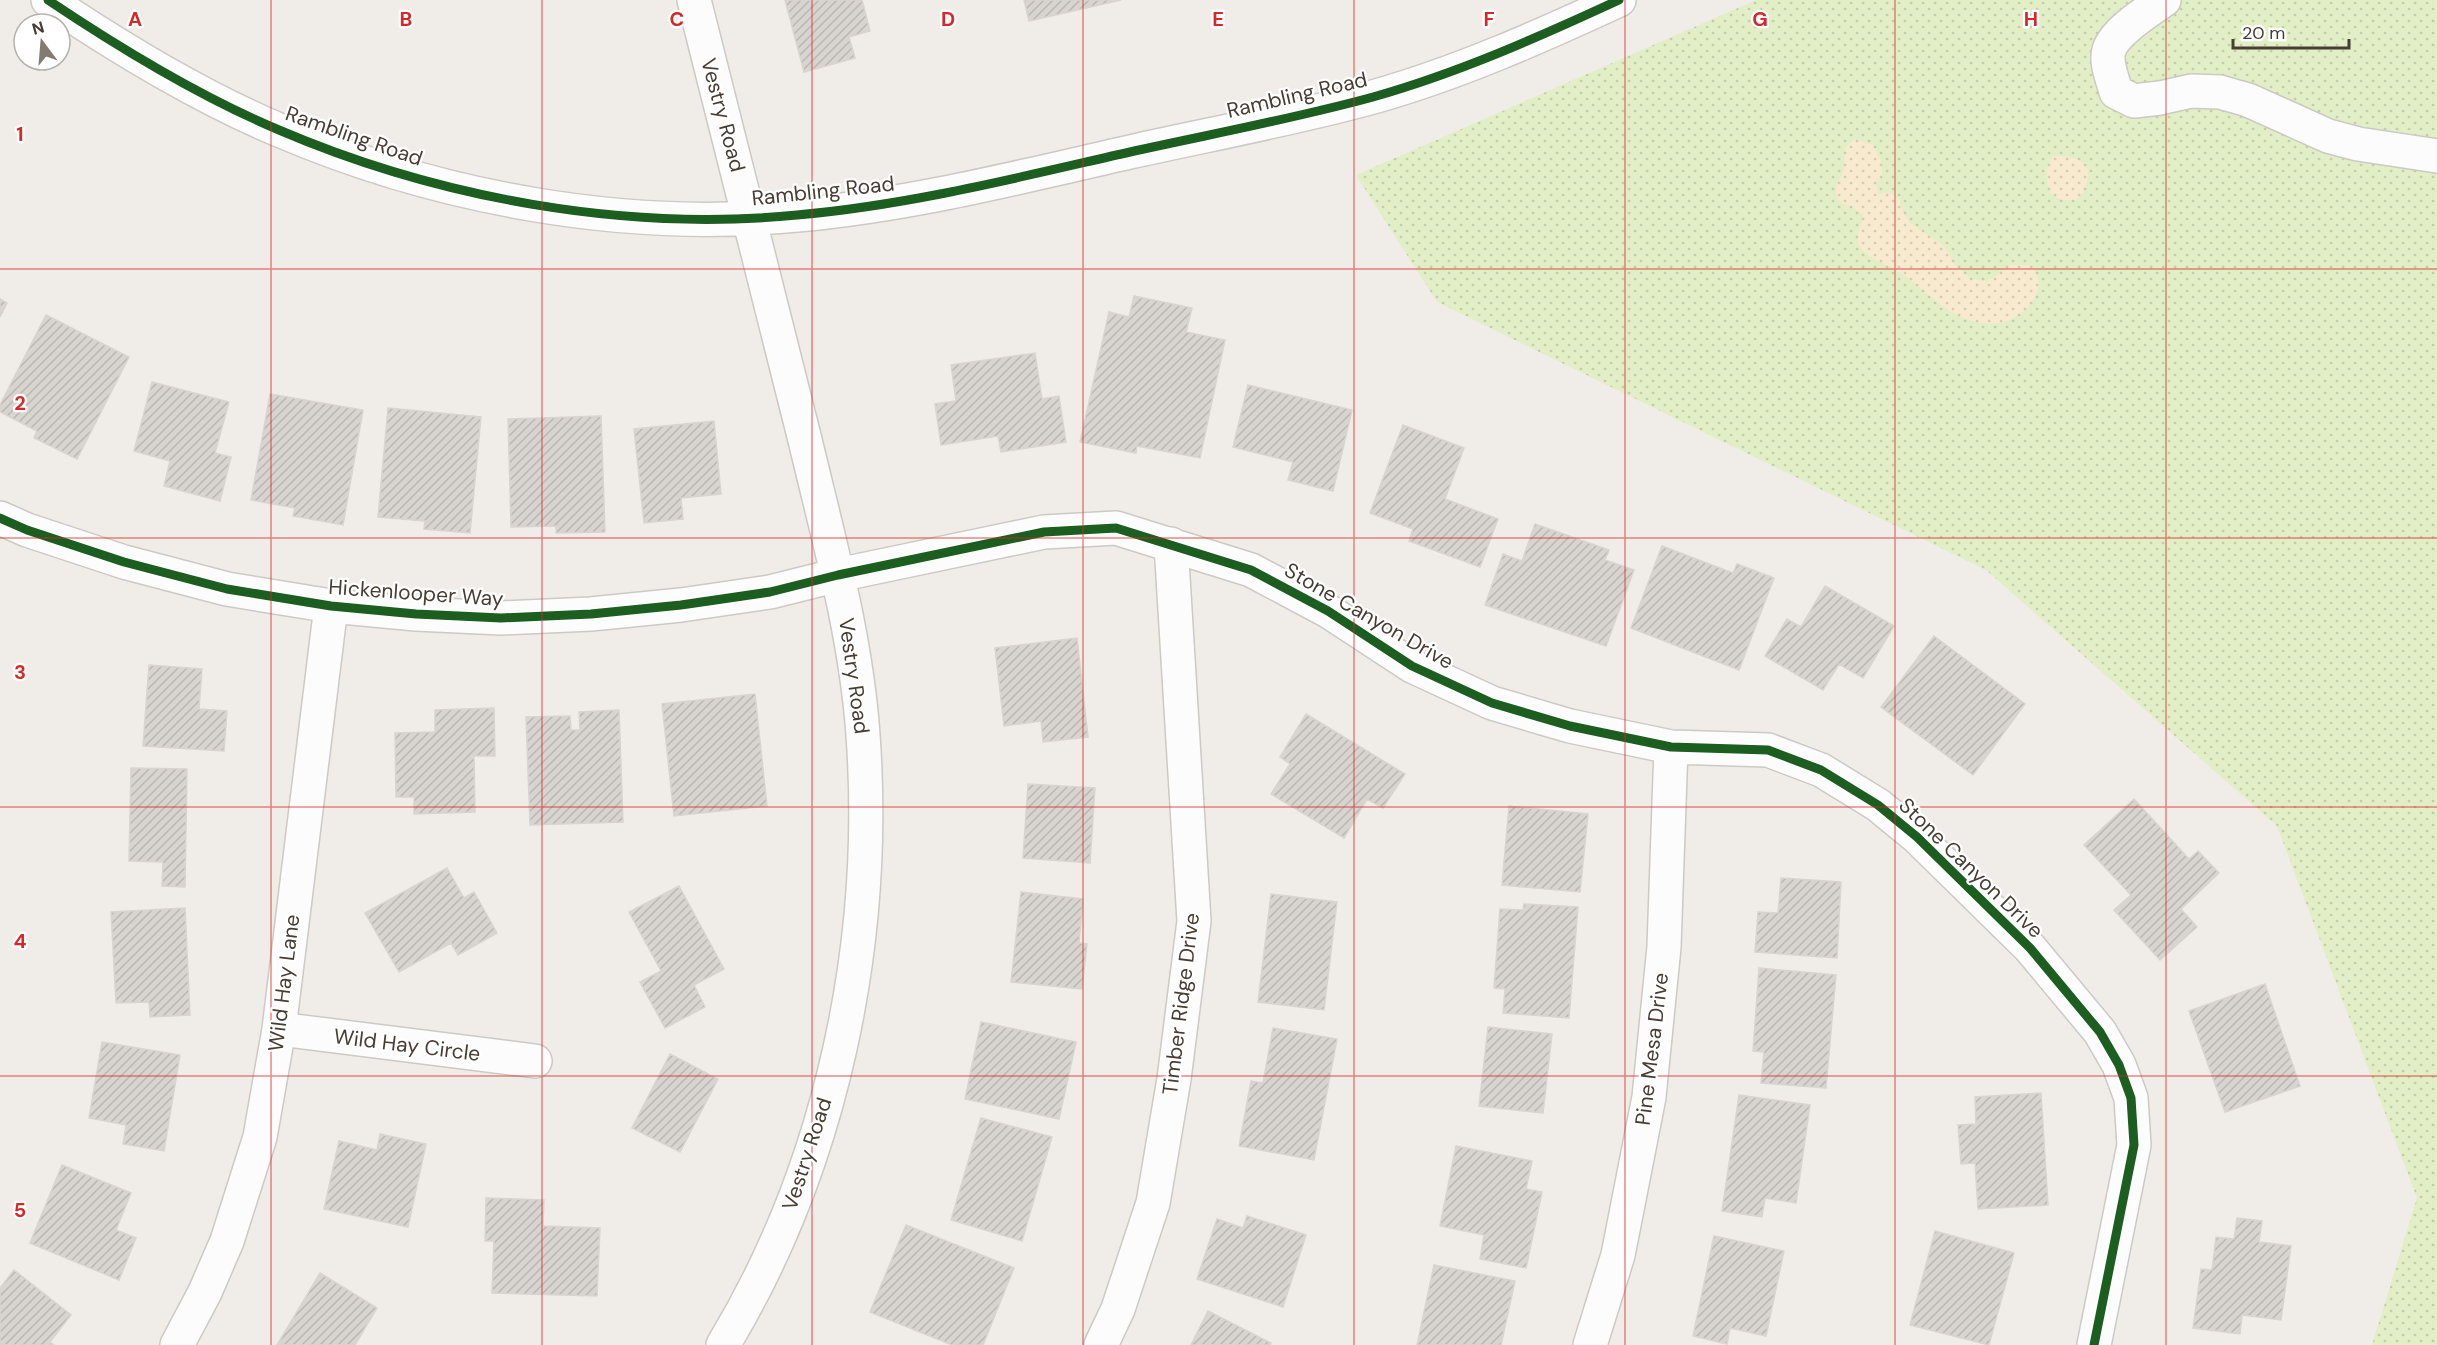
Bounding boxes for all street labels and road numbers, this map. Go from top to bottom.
street label: Vestry Road [694,55,752,175]
street label: Rambling Road [1224,65,1370,125]
street label: Rambling Road [282,99,426,173]
street label: Rambling Road [750,170,896,212]
street label: Stone Canyon Drive [1279,556,1459,676]
street label: Hickenlooper Way [328,573,505,613]
street label: Vestry Road [832,616,876,736]
street label: Stone Canyon Drive [1893,792,2049,944]
street label: Timber Ridge Drive [1156,911,1206,1097]
street label: Wild Hay Lane [262,913,306,1053]
street label: Pine Mesa Drive [1629,971,1675,1127]
street label: Wild Hay Circle [332,1022,482,1068]
street label: Vestry Road [776,1094,838,1214]

